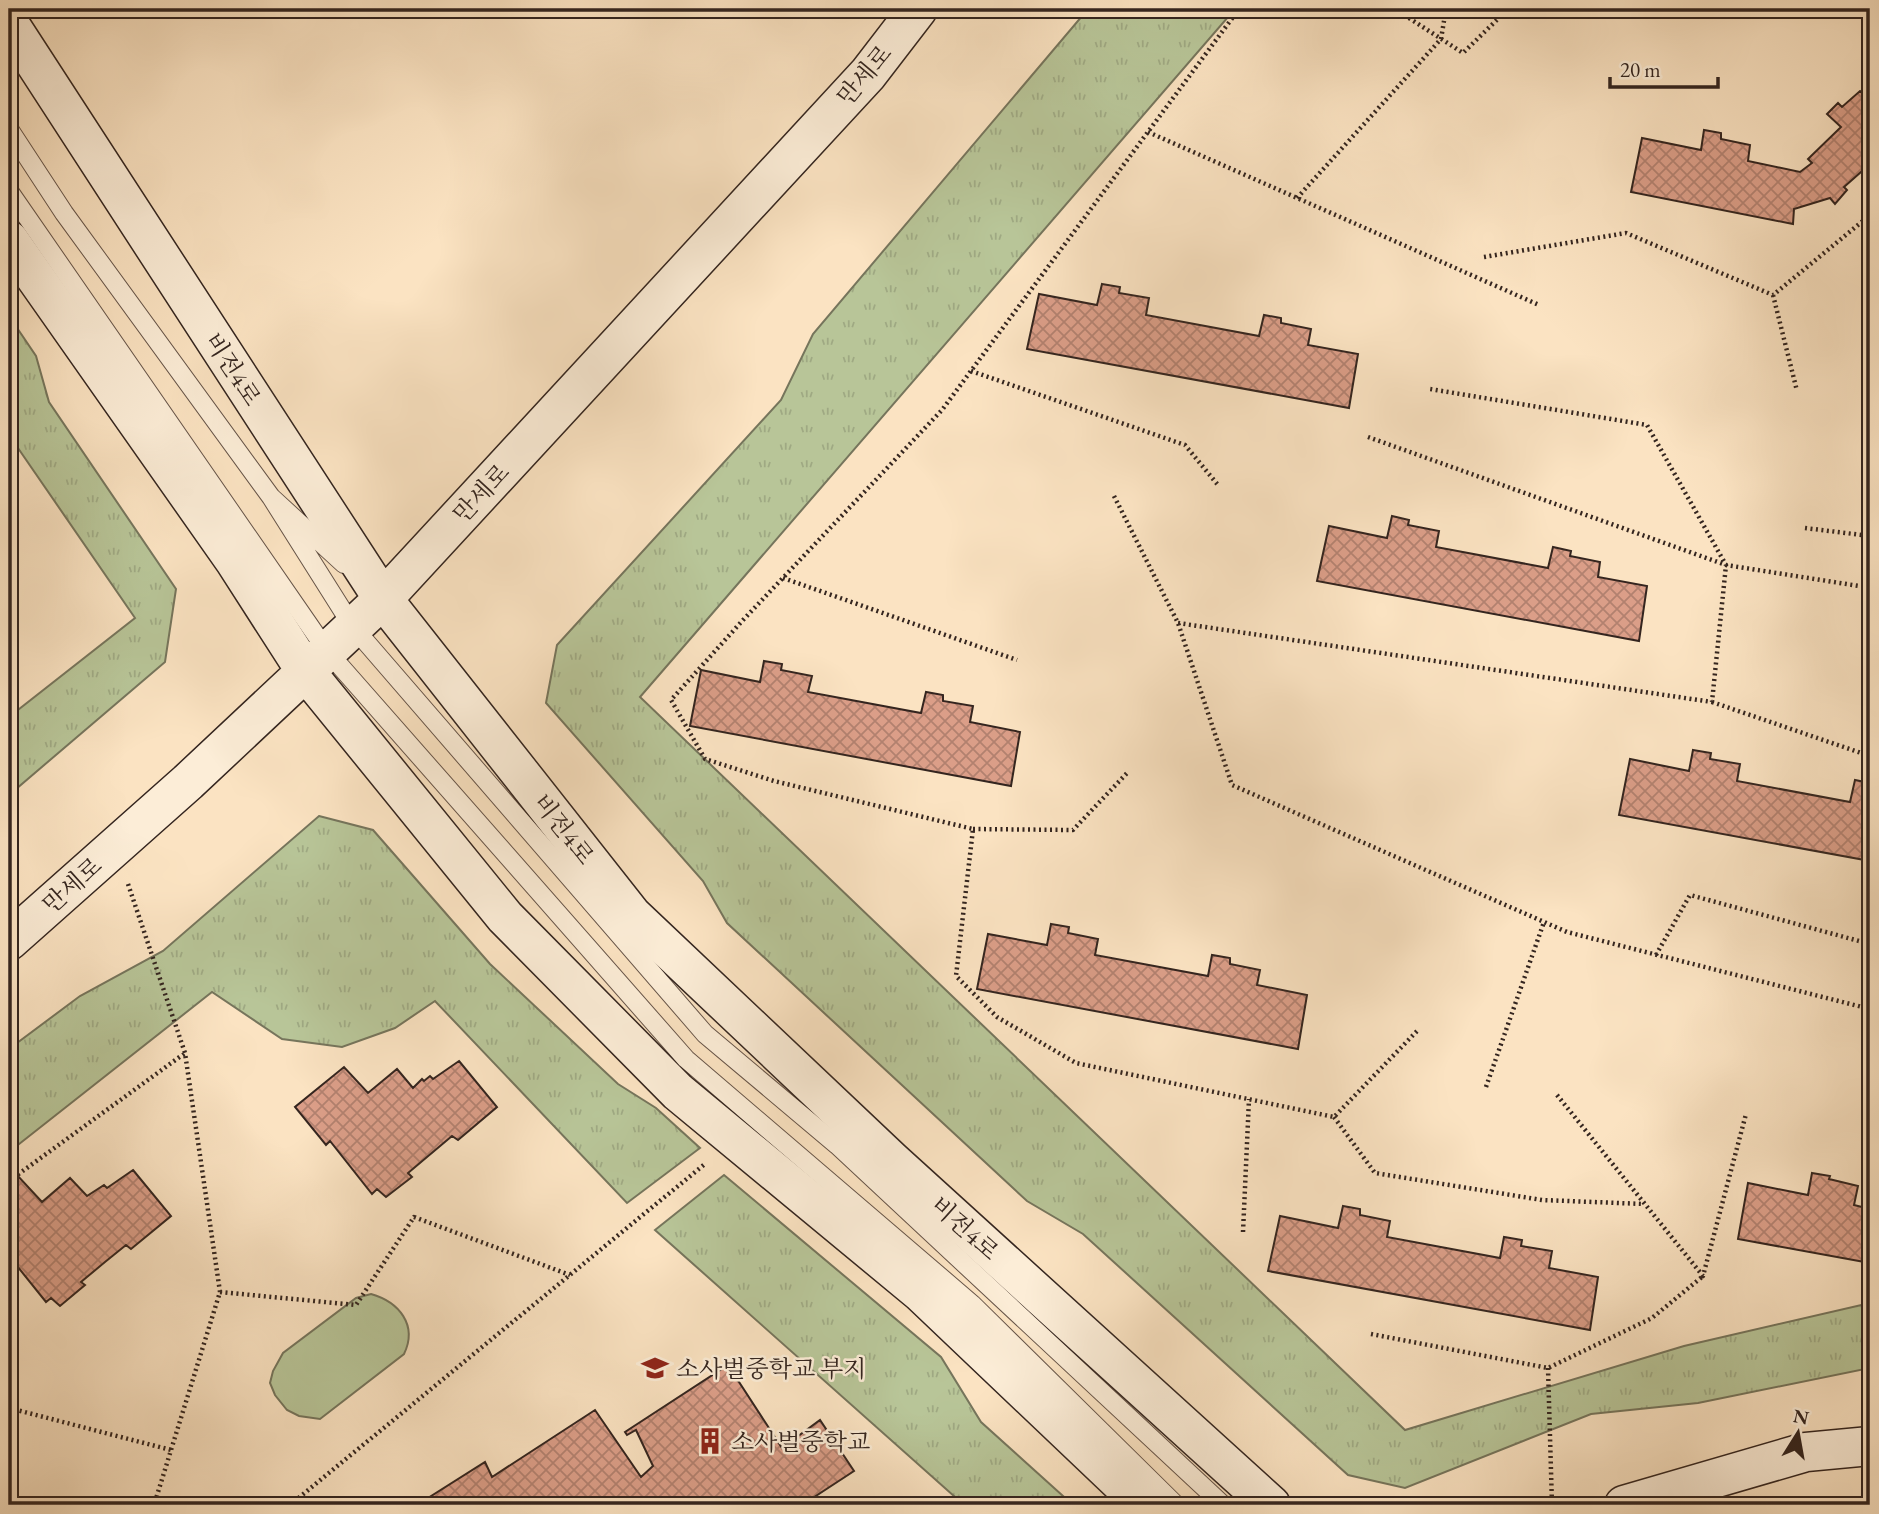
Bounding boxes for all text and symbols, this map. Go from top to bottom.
street label: 만세로 [830,38,898,112]
scale bar [1610,46,1718,90]
text: 20 m [1620,56,1661,83]
street label: 비전4로 [198,327,268,411]
street label: 만세로 [446,457,516,529]
street label: 비전4로 [527,788,601,870]
street label: 만세로 [36,850,108,920]
street label: 비전4로 [925,1189,1005,1267]
school or university icon: 소사벌중학교 부지 [640,1353,670,1383]
place label: 소사벌중학교 부지 [676,1353,866,1384]
north arrow [1764,1398,1834,1468]
text: N [1791,1403,1812,1431]
building icon: 소사벌중학교 [695,1426,725,1456]
place label: 소사벌중학교 [731,1426,870,1457]

